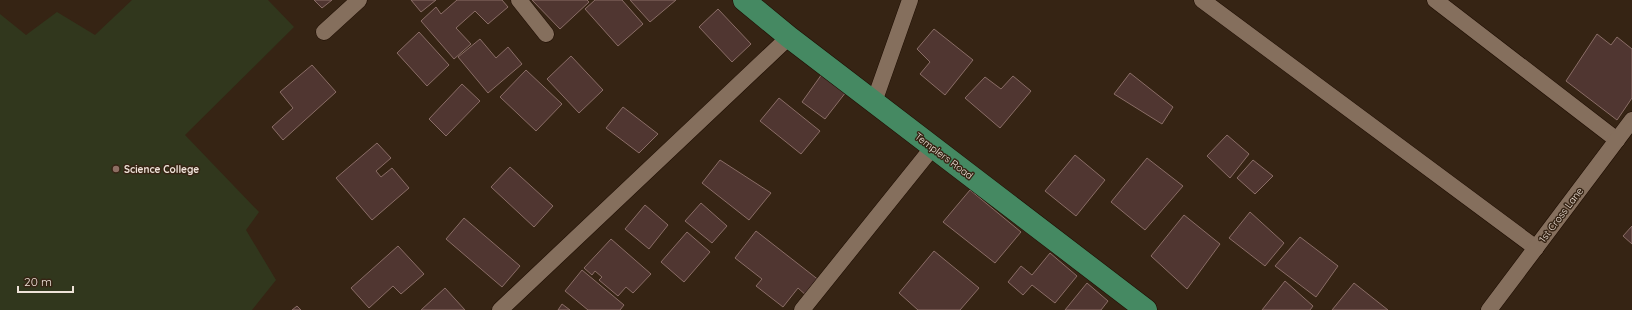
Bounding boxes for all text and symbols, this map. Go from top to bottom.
street label: Templers Road [912,130,976,182]
place label: Science College [124,163,199,176]
marker: Science College [111,164,121,174]
street label: 1st Cross Lane [1536,185,1586,245]
scale bar [18,268,73,294]
text: 20 m [24,274,52,289]

